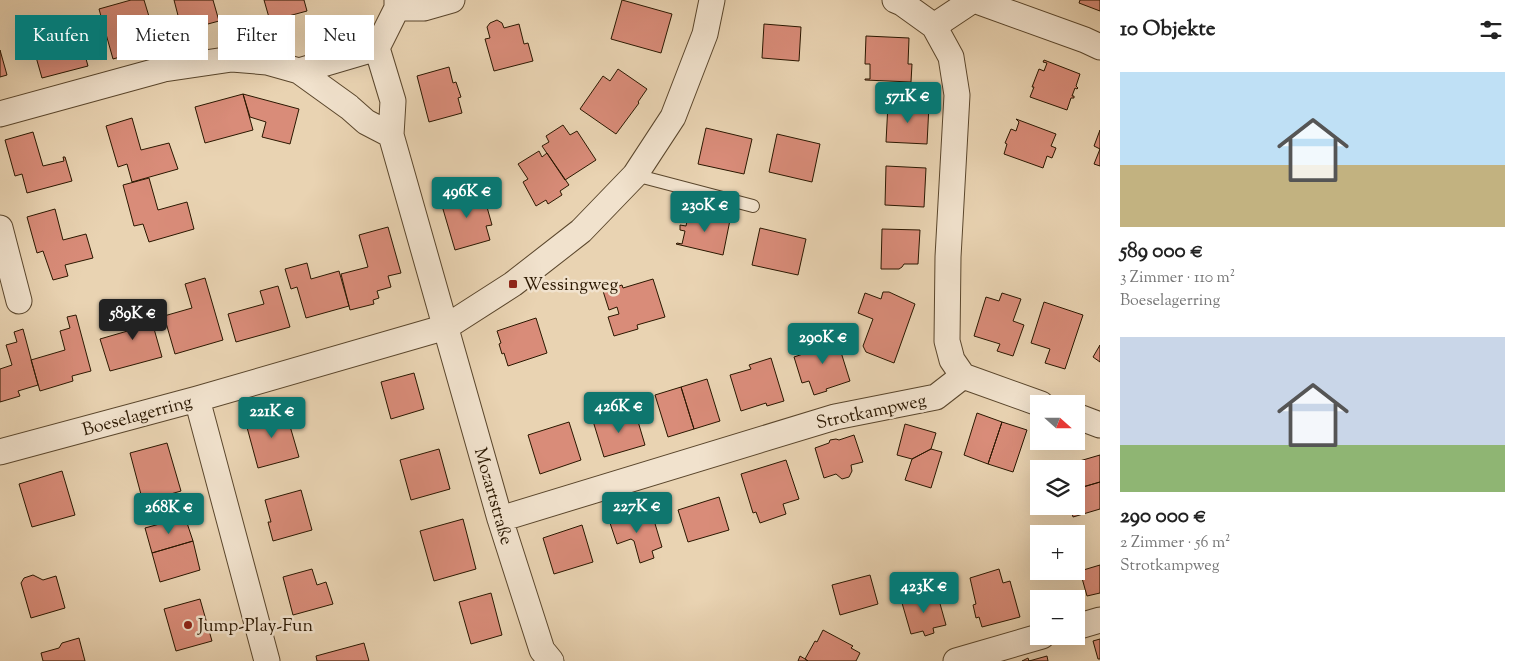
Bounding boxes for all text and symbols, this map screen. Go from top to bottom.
chip: Kaufen [15,15,107,60]
chip: Mieten [117,15,208,60]
chip: Filter [218,15,295,60]
chip: Neu [305,15,374,60]
text: 10 Objekte [1120,15,1216,45]
icon: filters [1477,16,1505,44]
pin: 571K € [867,82,949,124]
text: 571K € [886,86,930,109]
icon: home [1268,105,1358,195]
pin: 496K € [426,176,508,219]
text: 496K € [443,181,491,204]
pin: 230K € [664,190,746,233]
text: 230K € [681,195,729,218]
text: 589 000 € [1120,237,1203,267]
text: 3 Zimmer · 110 m² [1120,267,1235,290]
place label: Wessingweg [523,273,618,299]
marker: Wessingweg [507,278,519,290]
text: Boeselagerring [1120,290,1220,313]
pin: 589K € [92,298,174,341]
text: 589K € [110,303,156,326]
pin: 290K € [782,322,864,365]
text: 290K € [799,327,847,350]
icon: home [1268,370,1358,460]
street label: Strotkampweg [814,389,929,437]
street label: Boeselagerring [80,390,196,444]
pin: 426K € [578,392,660,434]
north arrow [1030,395,1085,450]
map controls [1030,395,1085,645]
pin: 221K € [231,396,313,439]
text: 426K € [595,396,643,419]
text: 221K € [249,401,295,424]
street label: Mozartstraße [466,445,518,548]
button: layers [1030,460,1085,515]
pin: 268K € [128,492,210,535]
pin: 227K € [596,492,678,534]
text: 227K € [613,496,661,519]
text: 268K € [145,497,193,520]
text: 290 000 € [1120,502,1206,532]
button: + [1030,525,1085,580]
text: 2 Zimmer · 56 m² [1120,532,1231,555]
text: Strotkampweg [1120,555,1220,578]
pin: 423K € [883,572,965,614]
text: 423K € [901,576,947,599]
button: − [1030,590,1085,645]
place label: Jump-Play-Fun [197,614,313,640]
marker: Jump-Play-Fun [182,619,194,631]

